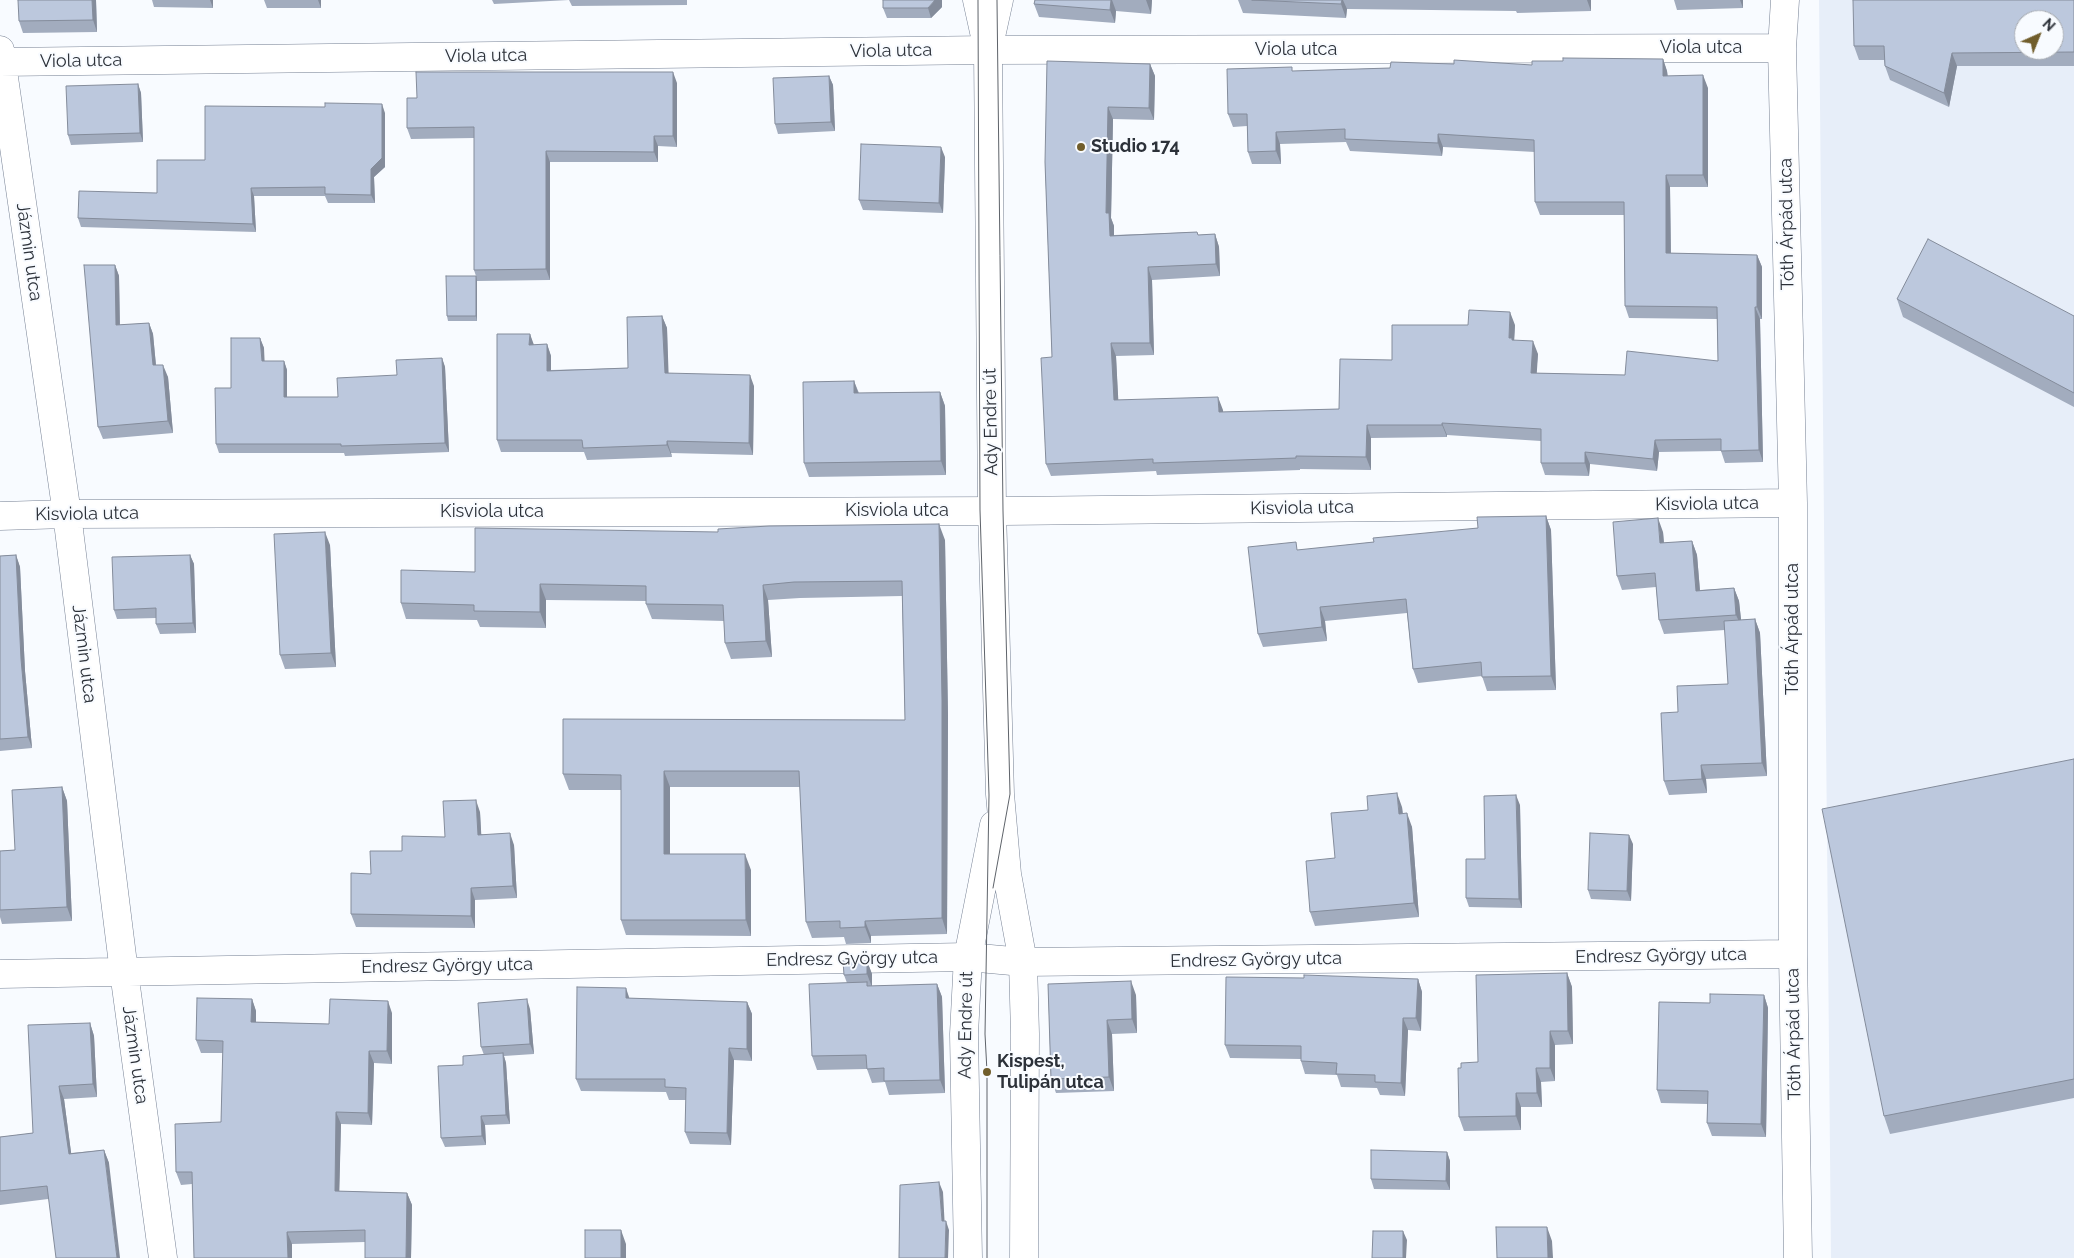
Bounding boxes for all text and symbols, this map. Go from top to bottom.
north arrow [2014,10,2064,60]
text: N [2039,15,2058,34]
street label: Viola utca [1660,37,1742,59]
street label: Viola utca [850,39,932,63]
street label: Viola utca [1255,39,1337,61]
street label: Viola utca [445,44,527,68]
street label: Viola utca [40,49,122,73]
place label: Studio 174 [1091,136,1180,158]
marker: Studio 174 [1075,141,1087,153]
street label: Tóth Árpád utca [1775,158,1799,290]
street label: Jázmin utca [11,201,47,303]
street label: Ady Endre út [979,368,1003,476]
street label: Kisviola utca [1655,492,1759,516]
street label: Kisviola utca [1250,496,1354,520]
street label: Kisviola utca [845,500,949,522]
street label: Kisviola utca [440,501,544,523]
street label: Kisviola utca [35,502,139,526]
street label: Tóth Árpád utca [1782,563,1804,695]
street label: Jázmin utca [67,604,101,704]
street label: Endresz György utca [1575,944,1747,968]
street label: Endresz György utca [766,947,938,971]
street label: Endresz György utca [1170,948,1342,972]
street label: Endresz György utca [361,954,533,978]
street label: Tóth Árpád utca [1782,968,1806,1100]
street label: Ady Endre út [954,971,978,1079]
street label: Jázmin utca [117,1004,153,1106]
place label: Kispest, Tulipán utca [997,1051,1104,1094]
marker: Kispest, Tulipán utca [981,1066,993,1078]

